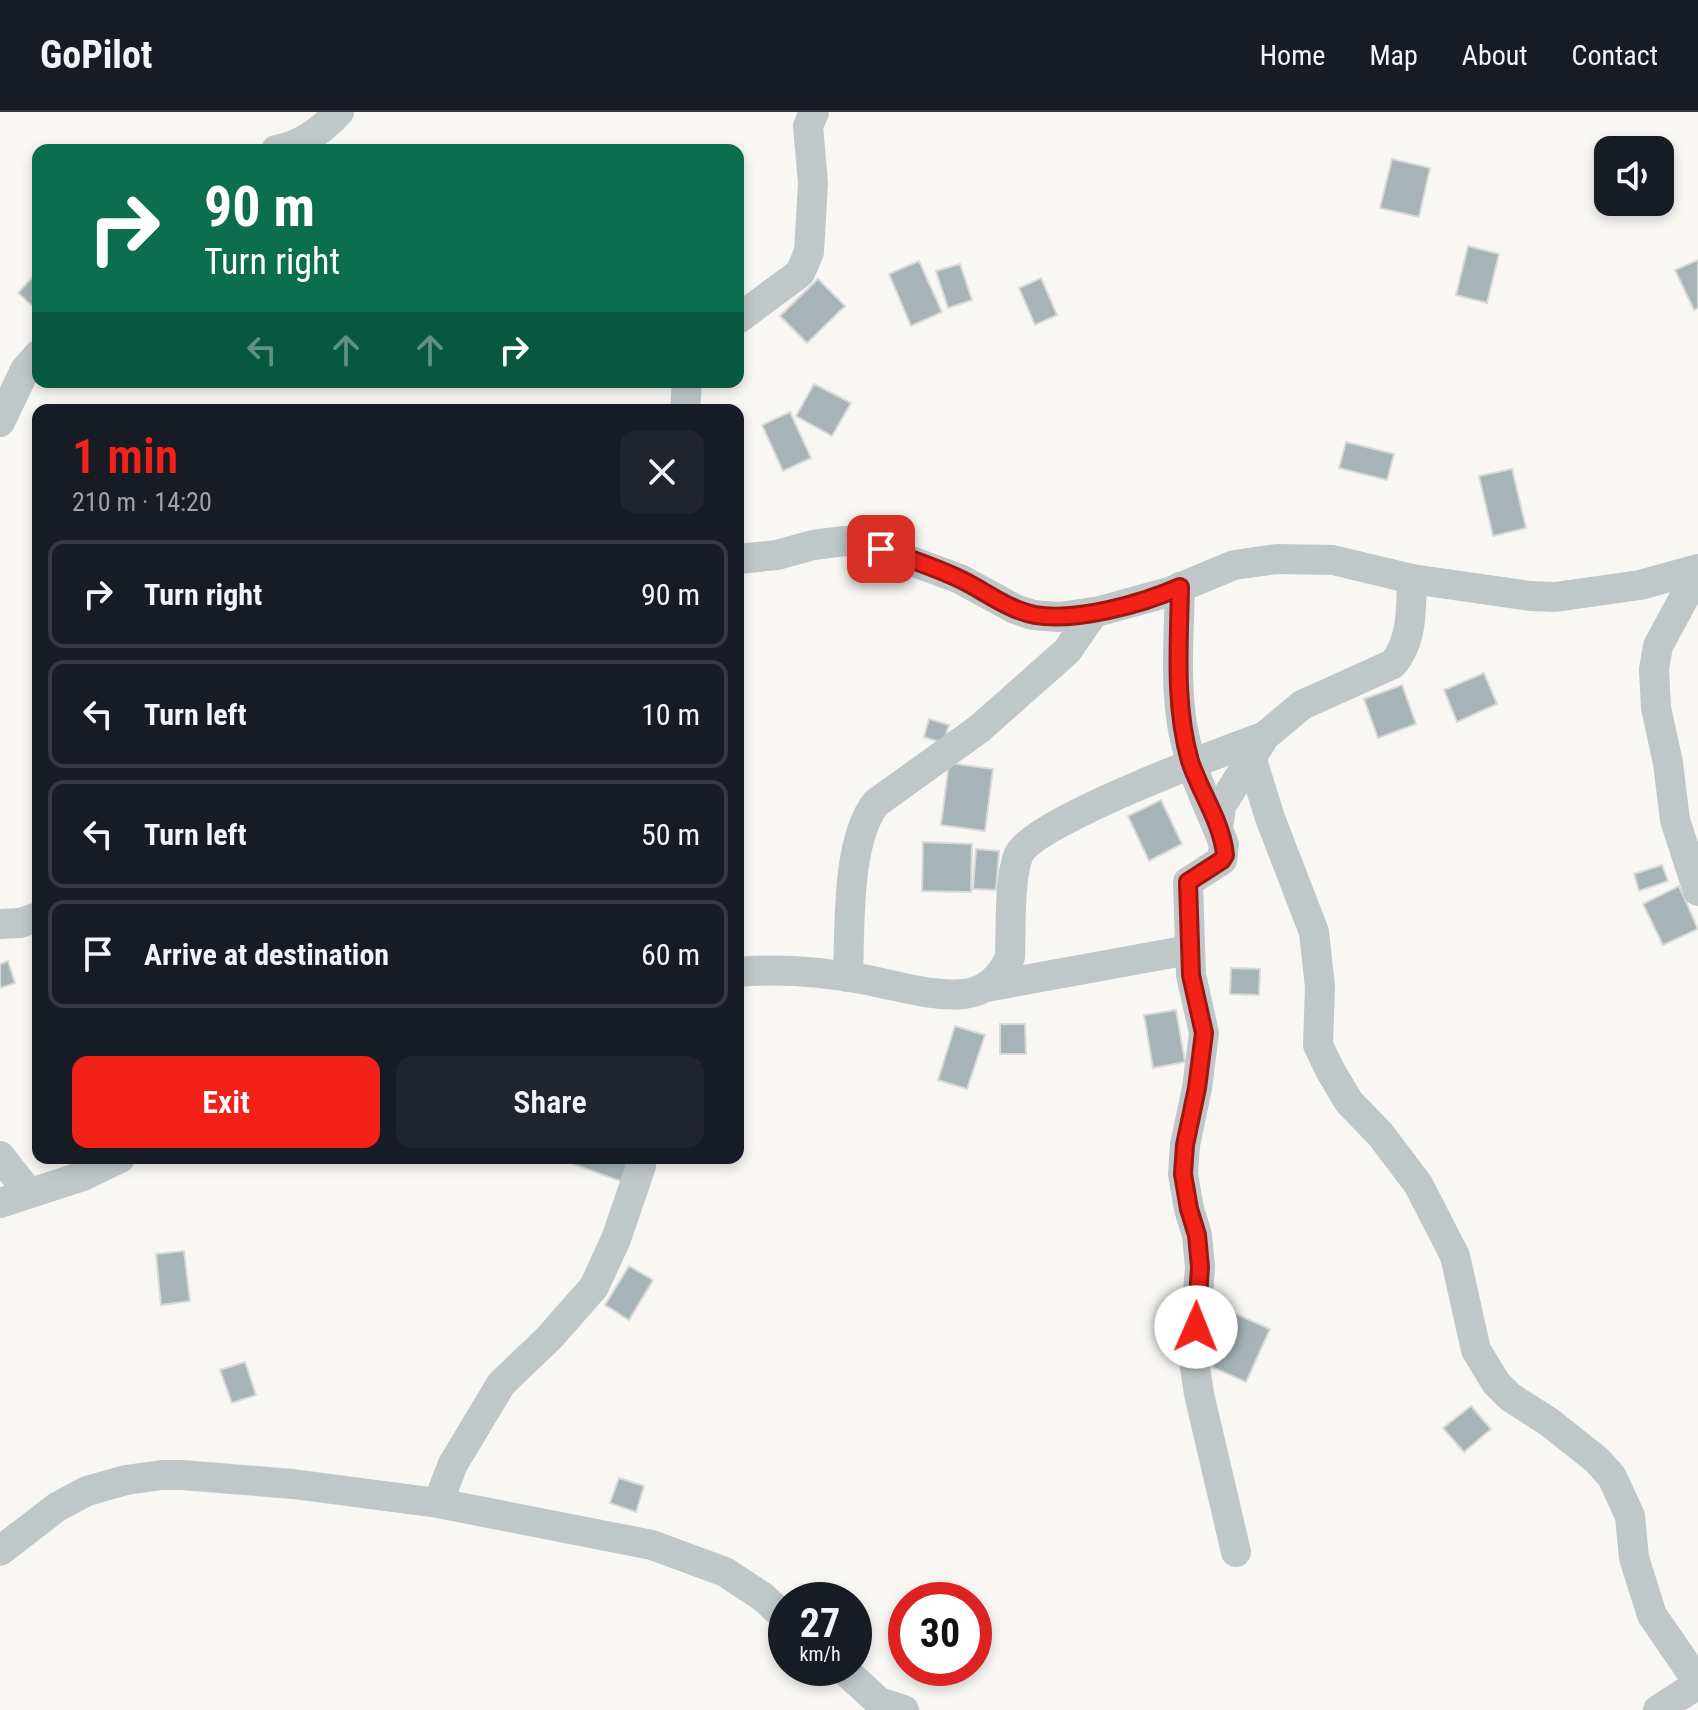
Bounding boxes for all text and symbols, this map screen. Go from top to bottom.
text: GoPilot [40,33,152,77]
text: Home [1260,39,1325,72]
text: Map [1369,39,1418,72]
text: About [1462,39,1528,72]
text: Contact [1572,39,1658,72]
map controls [1594,136,1674,216]
button: sound [1594,136,1674,216]
text: 90 m [204,174,315,240]
icon: right [72,176,176,280]
text: Turn right [204,241,340,283]
icon: left [240,328,284,372]
icon: ahead [324,328,368,372]
icon: ahead [408,328,452,372]
icon: right [492,328,536,372]
text: 1 min [72,428,178,485]
button: close [620,430,704,514]
text: 210 m · 14:20 [72,487,212,517]
pin [847,515,915,583]
icon: arrive [859,527,903,571]
icon: right [76,572,120,616]
text: Turn right [144,577,262,612]
text: 90 m [641,577,700,612]
icon: left [76,692,120,736]
text: Turn left [144,697,247,732]
text: 10 m [641,697,700,732]
icon: left [76,812,120,856]
text: Turn left [144,817,247,852]
text: 50 m [641,817,700,852]
icon: arrive [76,932,120,976]
text: Arrive at destination [144,937,389,972]
text: 60 m [641,937,700,972]
button: Exit [72,1056,380,1148]
button: Share [396,1056,704,1148]
position arrow [1154,1285,1238,1369]
speed limit sign: 30 [888,1582,992,1686]
text: 27 [800,1600,840,1647]
text: km/h [799,1642,841,1666]

